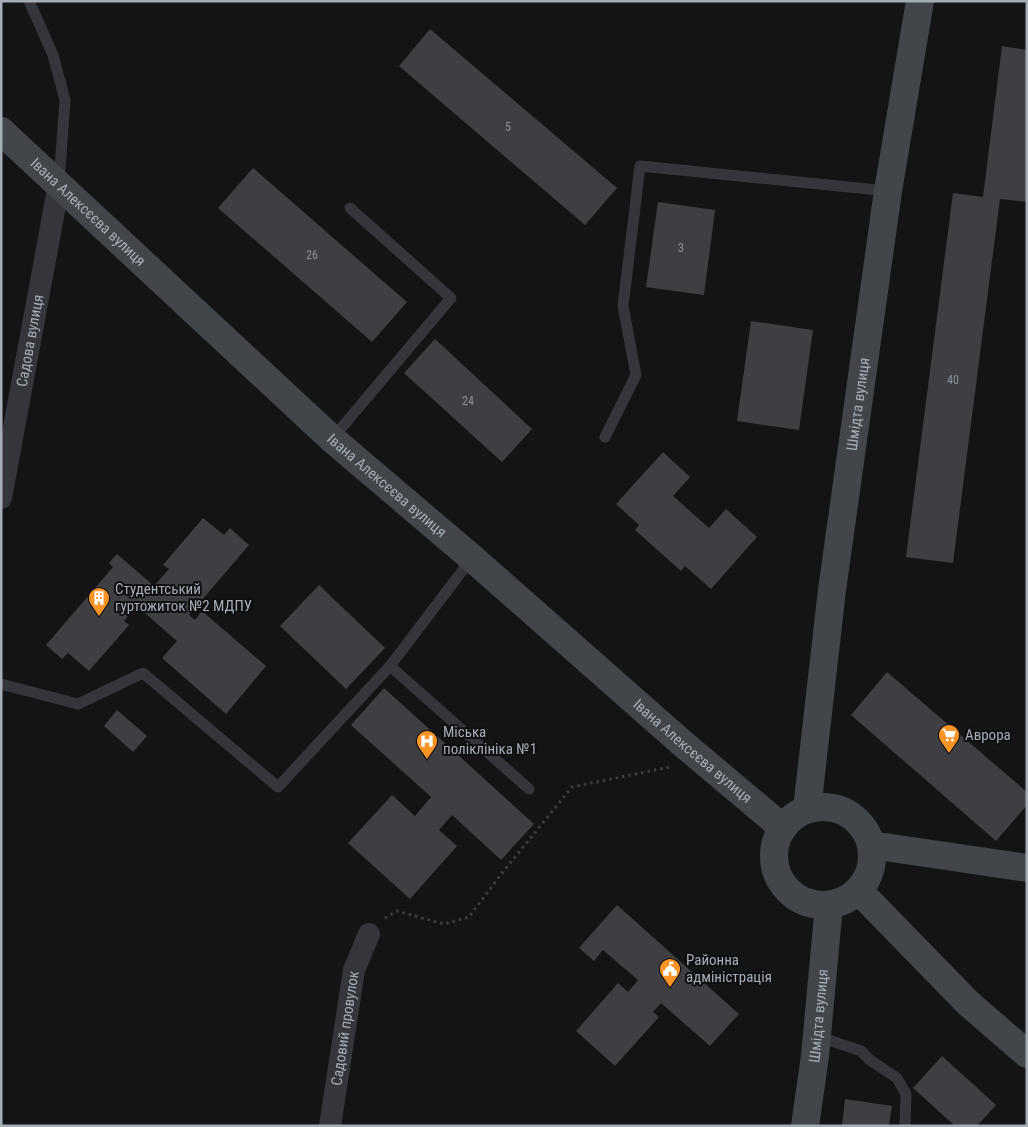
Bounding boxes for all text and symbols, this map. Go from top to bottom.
house number: 5 [505,120,511,134]
street label: Івана Алексєєва вулиця [27,154,149,270]
house number: 3 [678,241,684,255]
house number: 26 [306,248,318,262]
street label: Садова вулиця [13,293,47,388]
street label: Шмідта вулиця [843,356,874,452]
house number: 40 [947,373,959,387]
house number: 24 [462,394,474,408]
street label: Івана Алексєєва вулиця [323,430,450,541]
place label: Студентський гуртожиток №2 МДПУ [115,580,252,615]
building icon: Студентський гуртожиток №2 МДПУ [87,586,111,617]
street label: Івана Алексєєва вулиця [629,695,756,807]
place label: Міська поліклініка №1 [443,723,537,758]
supermarket icon: Аврора [937,723,961,754]
place label: Аврора [965,726,1011,744]
hospital icon: Міська поліклініка №1 [415,729,439,760]
place label: Районна адміністрація [686,951,772,986]
public building icon: Районна адміністрація [658,957,682,988]
street label: Шмідта вулиця [805,968,832,1064]
street label: Садовий провулок [327,969,363,1087]

